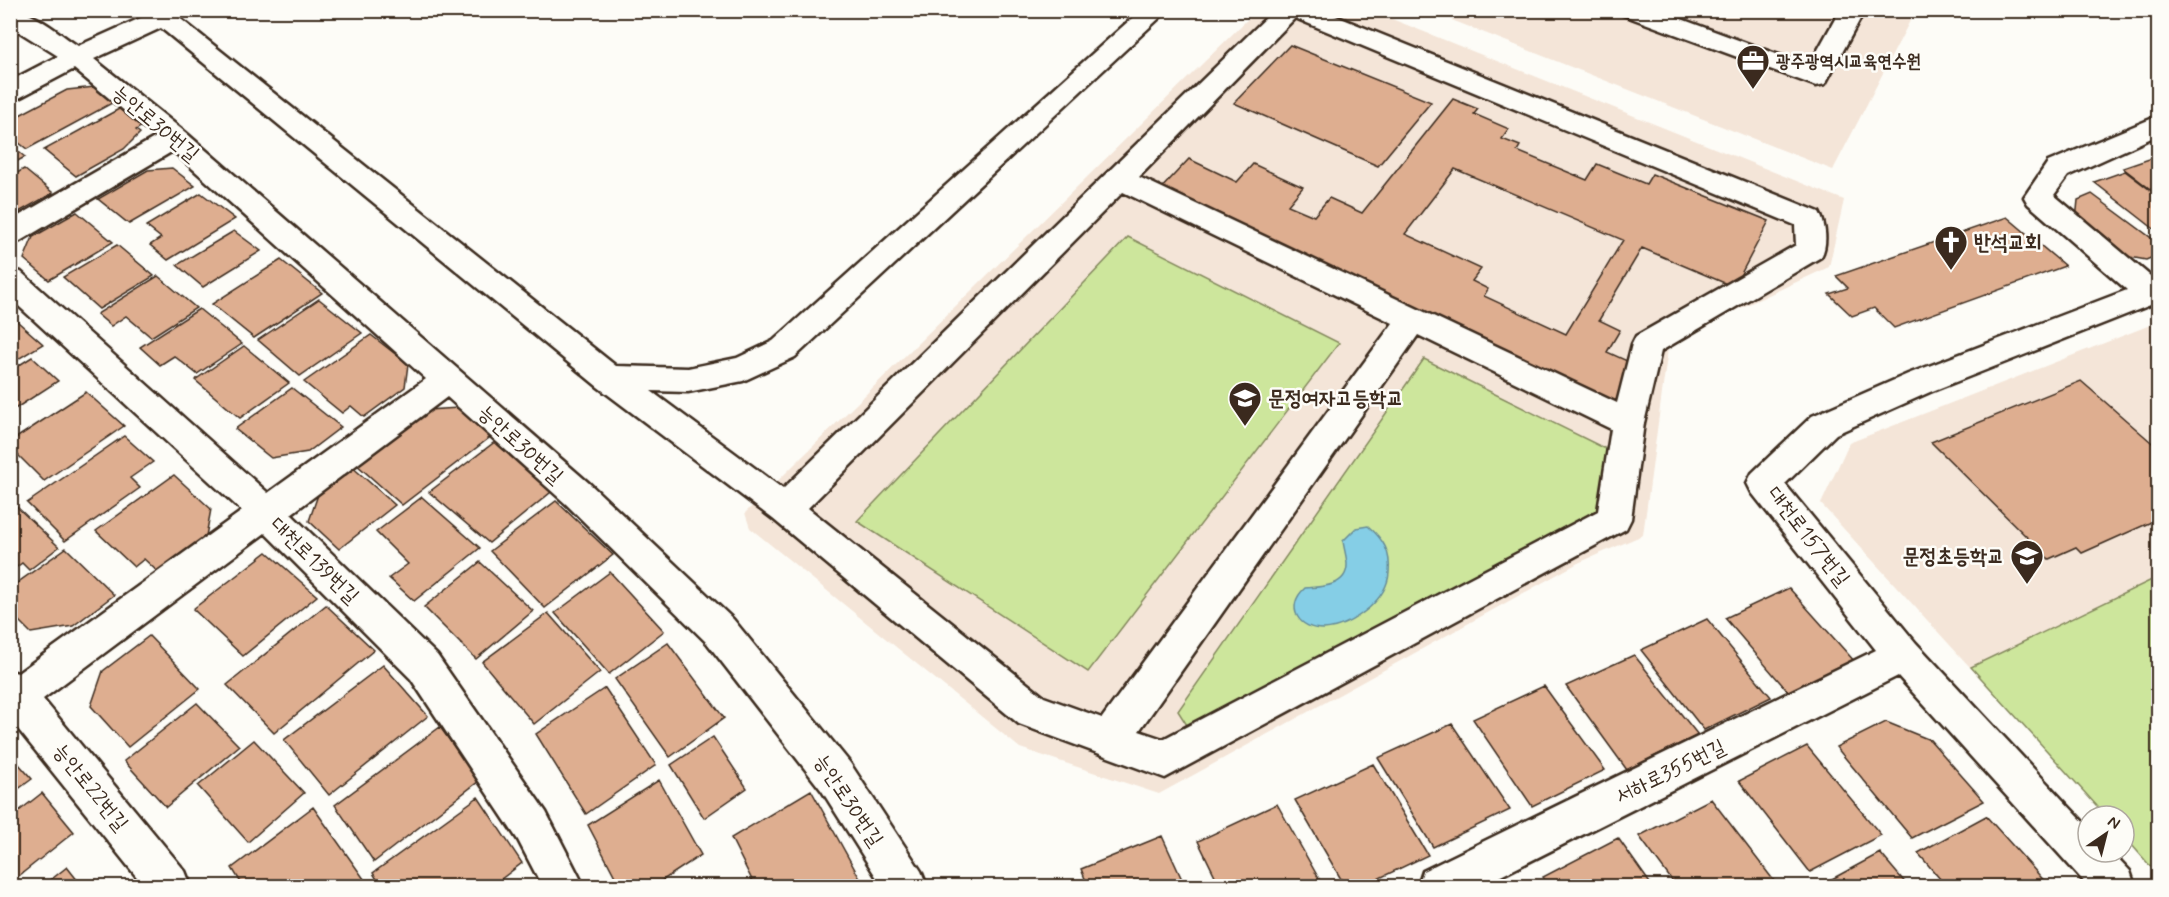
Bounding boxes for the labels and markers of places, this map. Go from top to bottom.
office icon: 광주광역시교육연수원 [1735,43,1771,90]
place label: 광주광역시교육연수원 [1776,50,1921,74]
church icon: 반석교회 [1933,224,1969,271]
place label: 반석교회 [1974,229,2042,257]
school or university icon: 문정여자고등학교 [1227,380,1263,427]
place label: 문정여자고등학교 [1268,385,1403,413]
school or university icon: 문정초등학교 [2009,538,2045,585]
place label: 문정초등학교 [1903,543,2004,571]

